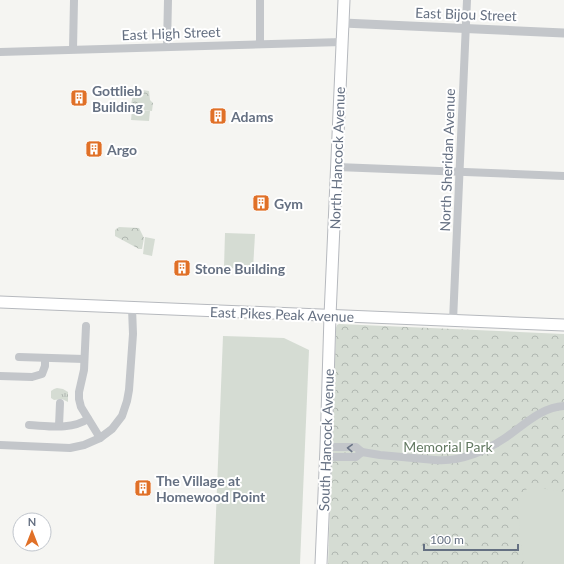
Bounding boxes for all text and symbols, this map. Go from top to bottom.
street label: East Bijou Street [415,4,517,24]
street label: East High Street [121,23,221,43]
place label: Gottlieb Building [92,82,143,115]
street label: North Hancock Avenue [326,86,348,230]
building icon: Gottlieb Building [69,88,89,108]
street label: North Sheridan Avenue [436,88,458,232]
building icon: Adams [208,106,228,126]
place label: Adams [230,108,274,125]
building icon: Argo [84,139,104,159]
place label: Argo [106,141,137,158]
building icon: Gym [251,193,271,213]
place label: Gym [274,195,303,212]
building icon: Stone Building [172,258,192,278]
place label: Stone Building [195,260,286,277]
street label: East Pikes Peak Avenue [210,303,354,325]
street label: South Hancock Avenue [315,368,337,512]
park label: Memorial Park [403,438,494,455]
one-way arrow [347,443,353,452]
place label: The Village at Homewood Point [156,472,266,505]
building icon: The Village at Homewood Point [133,478,153,498]
north arrow [12,512,52,552]
text: N [28,515,36,528]
scale bar [424,526,518,552]
text: 100 m [430,532,464,547]

